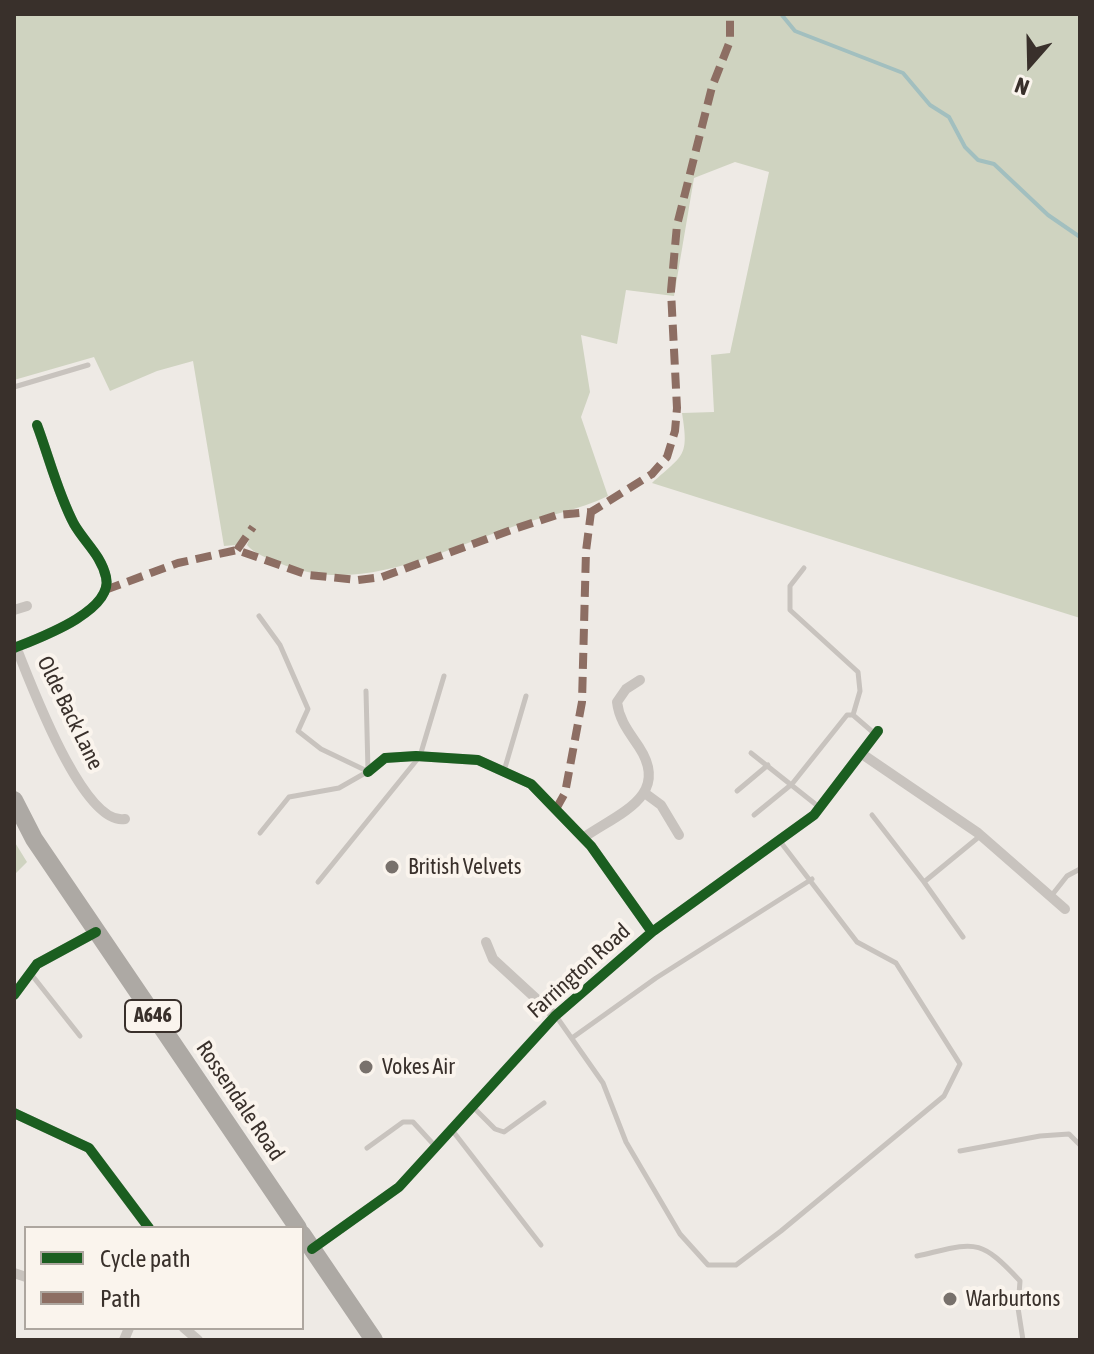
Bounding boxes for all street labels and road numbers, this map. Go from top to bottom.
street label: Olde Back Lane [31,652,109,774]
street label: Farrington Road [522,918,636,1024]
road number: A646 [125,1000,181,1032]
street label: Rossendale Road [190,1036,290,1166]

